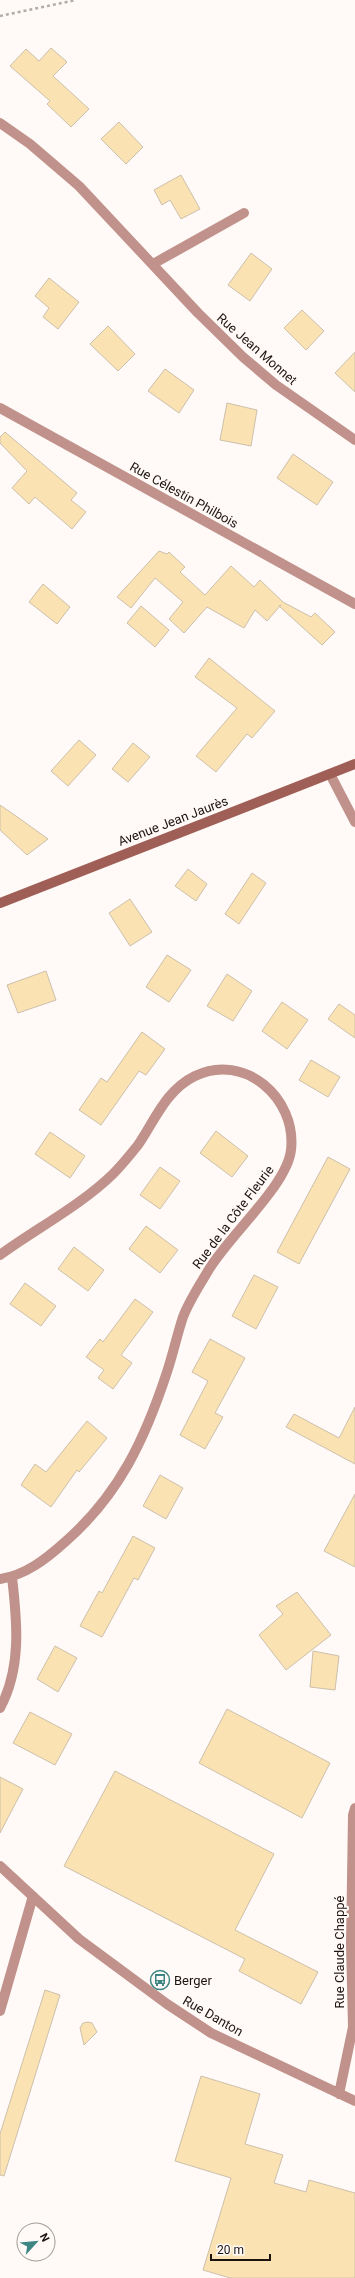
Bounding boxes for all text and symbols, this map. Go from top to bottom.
street label: Rue Jean Monnet [214,310,300,388]
street label: Rue Célestin Philbois [127,459,241,531]
street label: Avenue Jean Jaurès [116,793,230,849]
street label: Rue de la Côte Fleurie [189,1162,277,1272]
street label: Rue Claude Chappé [332,1896,347,2008]
bus stop icon: Berger [149,1969,171,1991]
place label: Berger [174,1973,212,1988]
street label: Rue Danton [180,1993,246,2039]
north arrow [16,2222,56,2262]
text: N [37,2231,52,2244]
scale bar [211,2236,270,2262]
text: 20 m [217,2243,244,2257]

